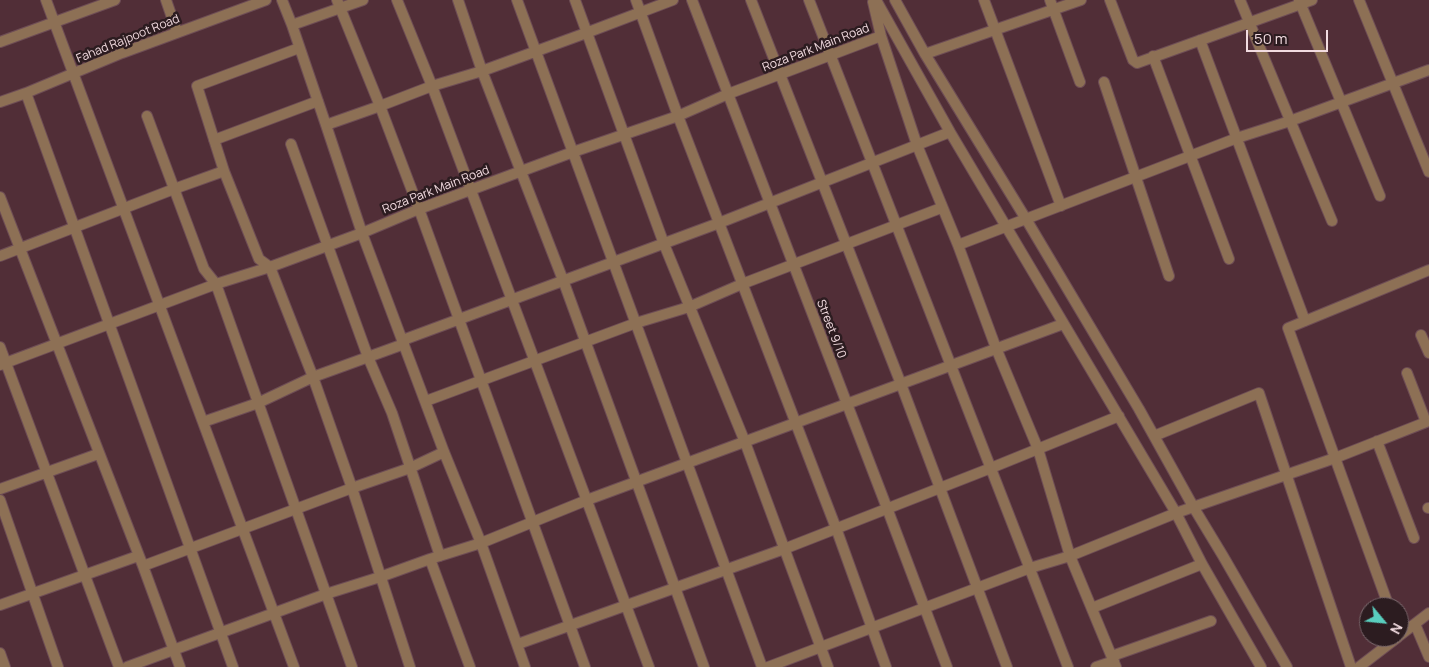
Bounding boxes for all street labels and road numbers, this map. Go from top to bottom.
street label: Fahad Rajpoot Road [74,12,182,66]
street label: Roza Park Main Road [761,21,871,75]
street label: Roza Park Main Road [381,163,491,217]
street label: Street 9/10 [813,298,849,360]

